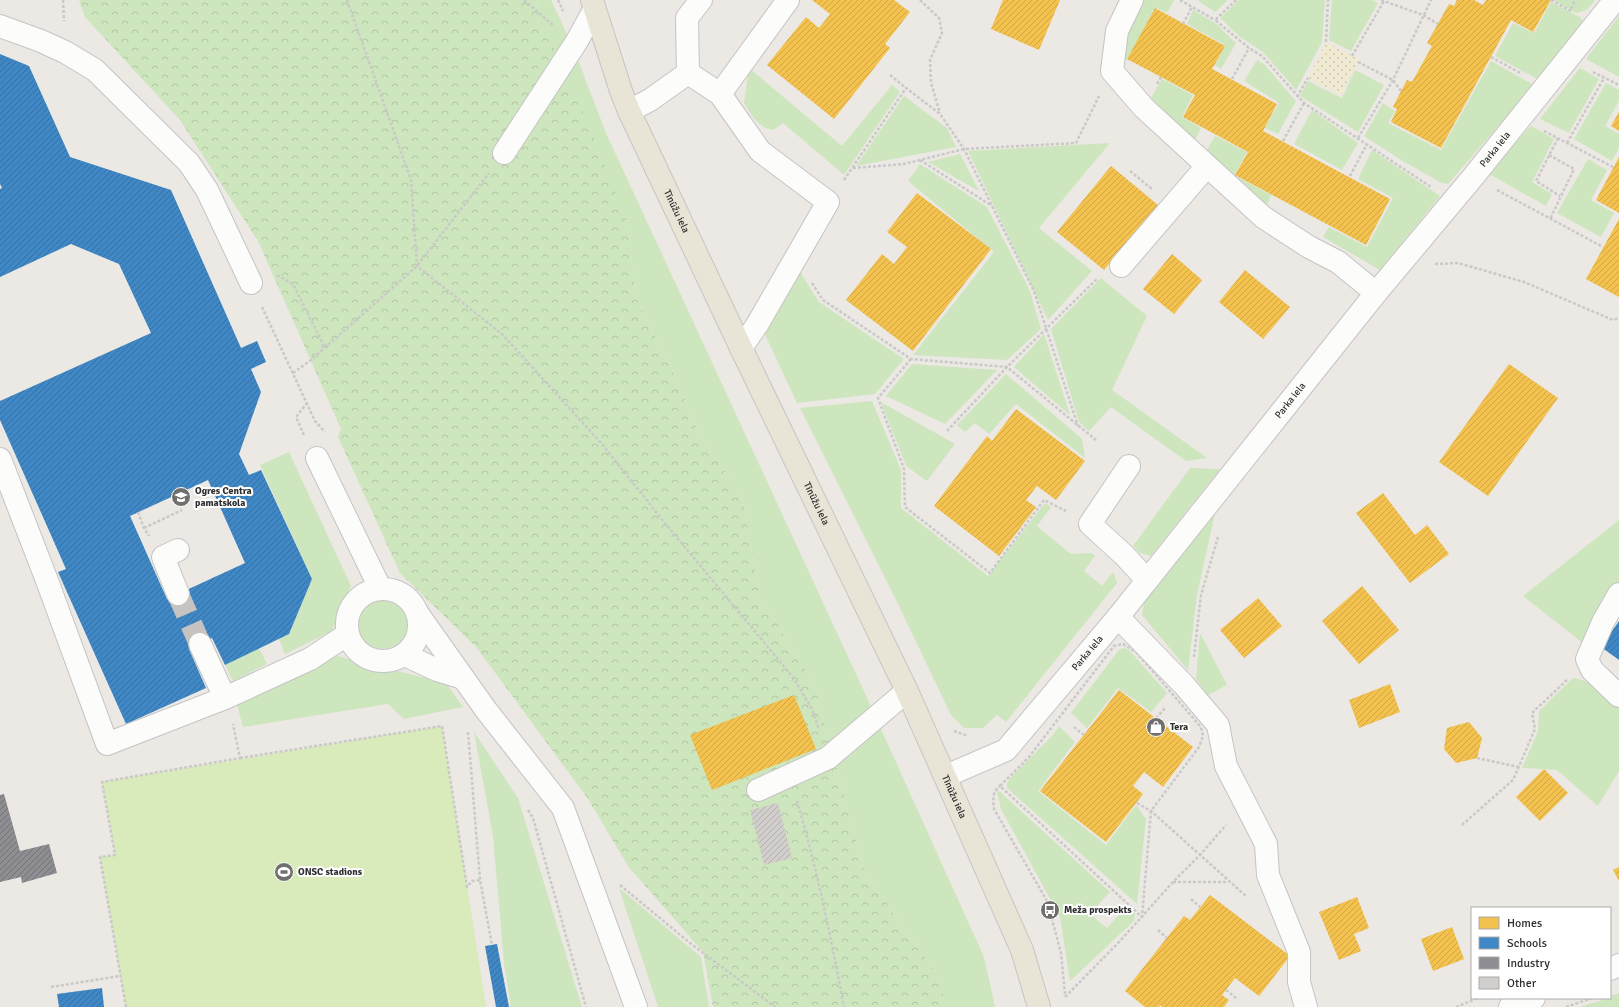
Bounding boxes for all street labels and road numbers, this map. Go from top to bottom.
street label: Parka iela [1477,129,1513,170]
street label: Tīnūžu iela [661,188,692,235]
street label: Parka iela [1273,380,1308,421]
street label: Tīnūžu iela [801,480,832,527]
street label: Parka iela [1069,633,1106,673]
street label: Tīnūžu iela [939,773,969,820]

